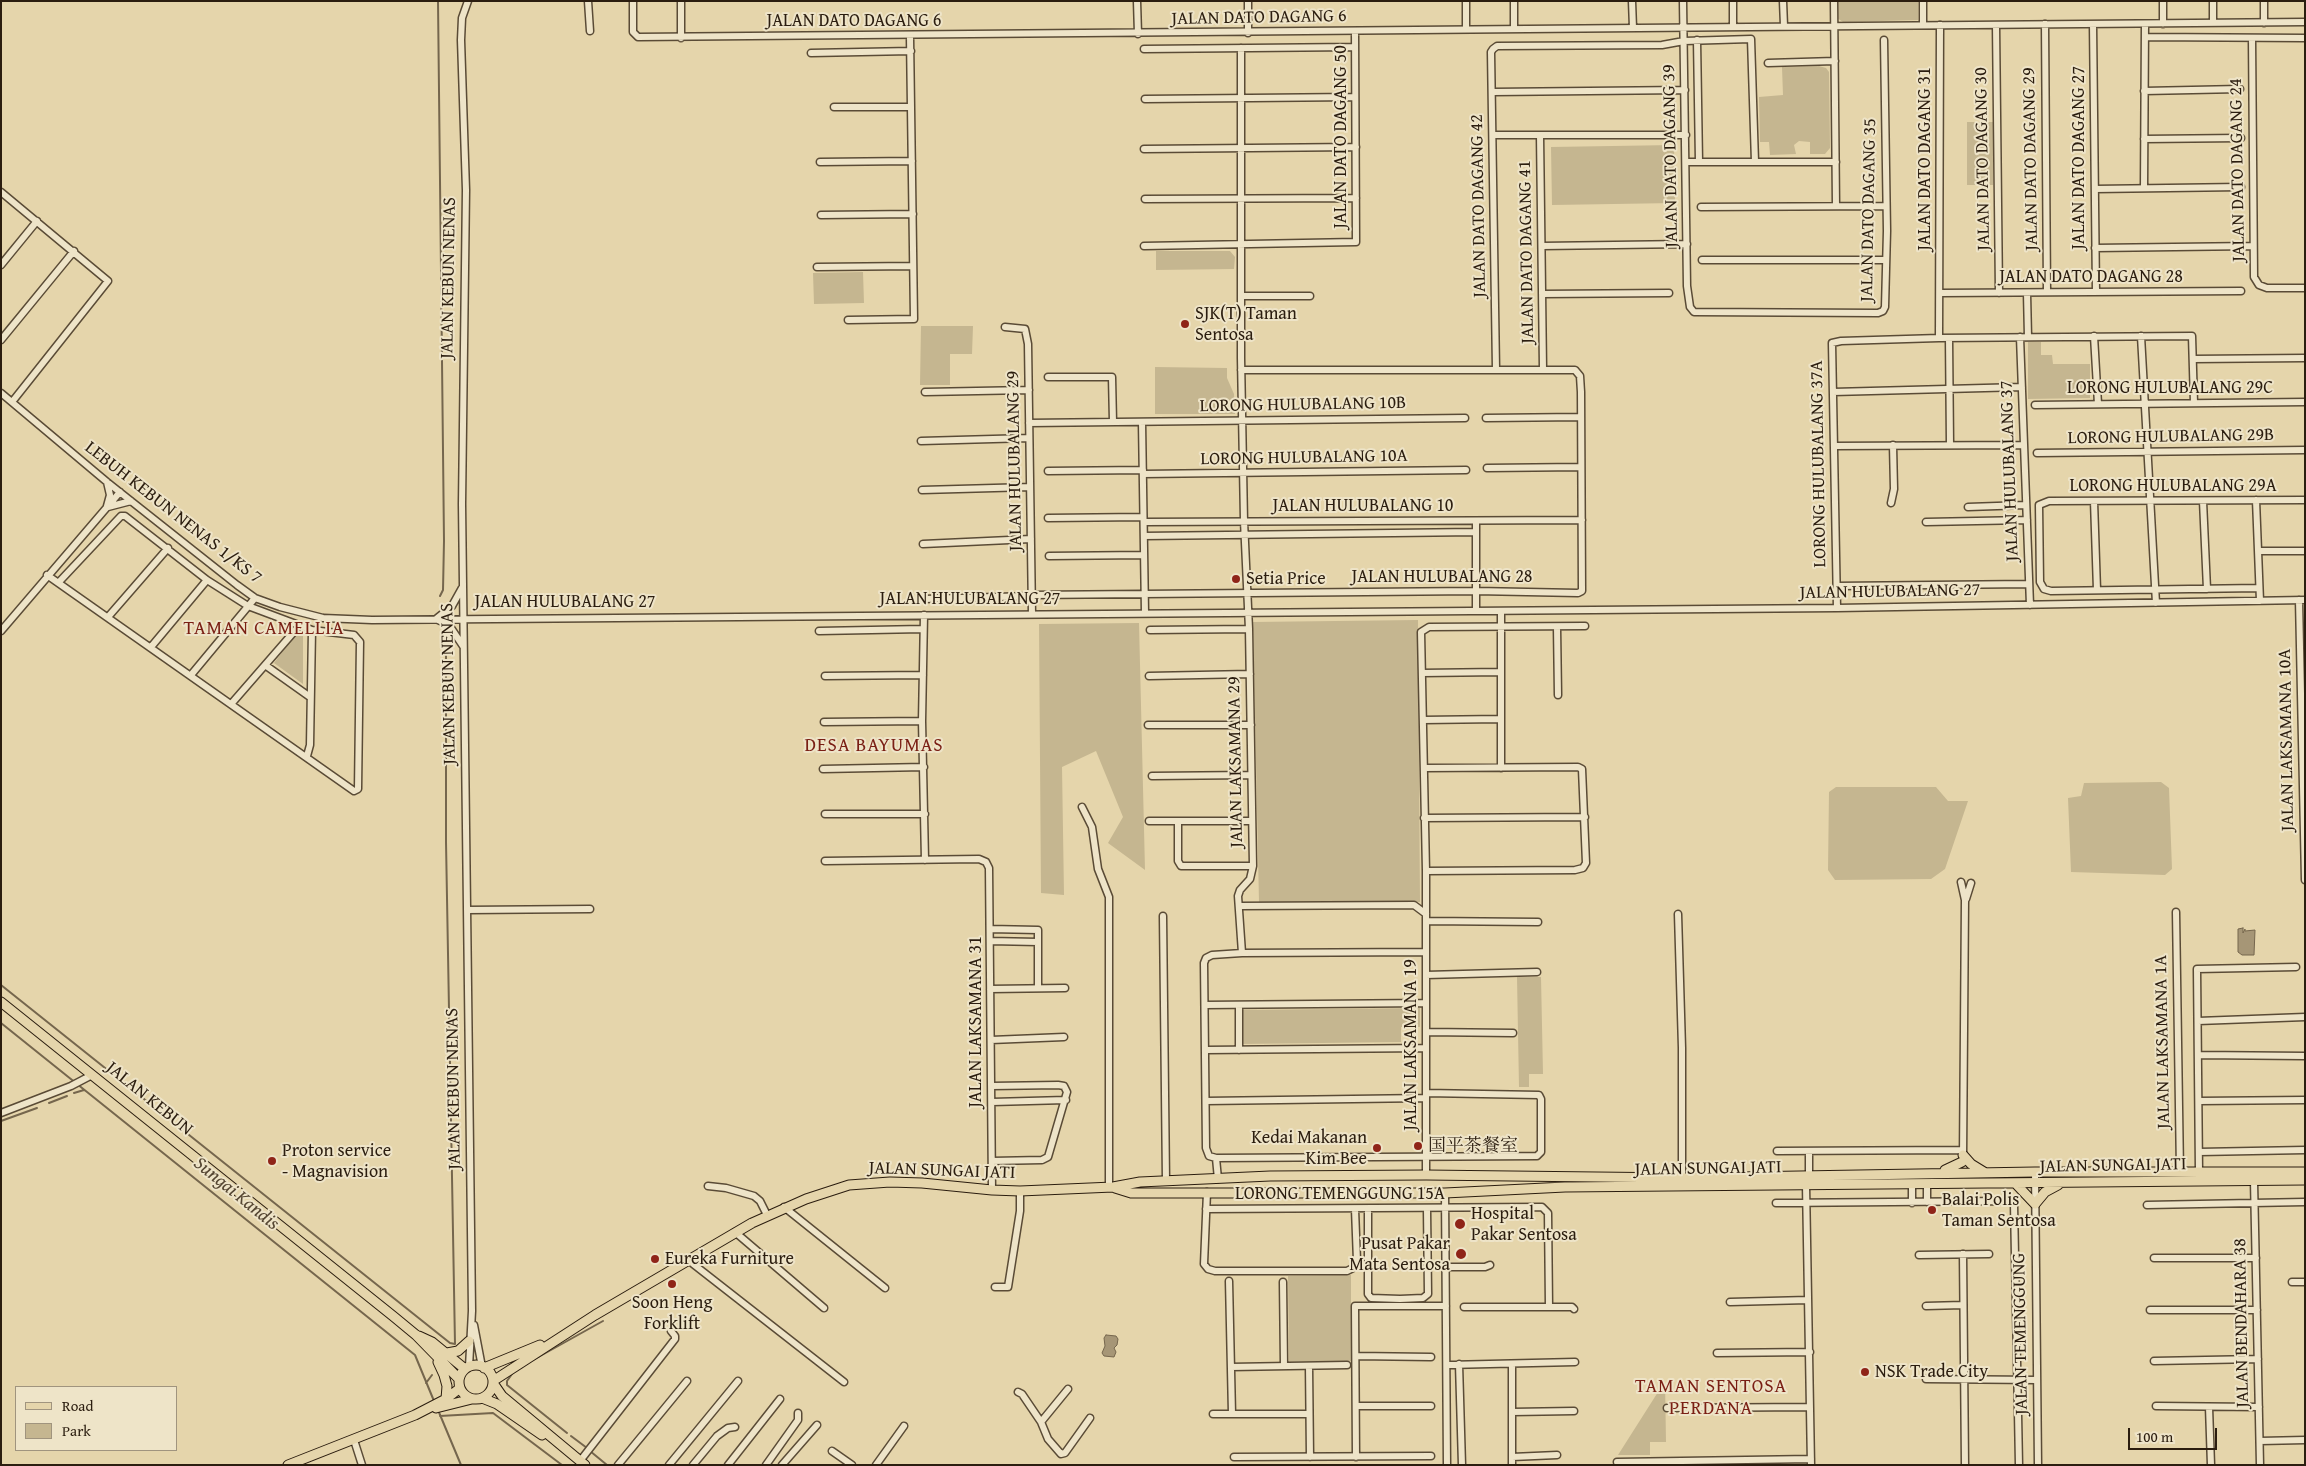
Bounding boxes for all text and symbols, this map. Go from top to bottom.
street label: JALAN DATO DAGANG 6 [1171,6,1347,30]
street label: JALAN DATO DAGANG 6 [766,10,942,32]
street label: JALAN DATO DAGANG 50 [1330,45,1352,229]
street label: JALAN DATO DAGANG 39 [1659,64,1683,248]
street label: JALAN DATO DAGANG 27 [2068,66,2090,250]
street label: JALAN DATO DAGANG 31 [1914,67,1936,251]
street label: JALAN DATO DAGANG 30 [1971,67,1995,251]
street label: JALAN DATO DAGANG 29 [2019,67,2043,251]
street label: JALAN DATO DAGANG 24 [2226,78,2250,262]
street label: JALAN DATO DAGANG 42 [1467,114,1491,298]
street label: JALAN DATO DAGANG 35 [1857,118,1881,302]
street label: JALAN DATO DAGANG 41 [1515,160,1539,344]
street label: JALAN KEBUN NENAS [437,197,461,359]
street label: JALAN DATO DAGANG 28 [1999,266,2183,288]
place label: SJK(T) Taman Sentosa [1195,303,1297,346]
marker: SJK(T) Taman Sentosa [1179,318,1191,330]
street label: LORONG HULUBALANG 37A [1806,360,1832,568]
street label: JALAN HULUBALANG 29 [1003,370,1027,552]
street label: LORONG HULUBALANG 29C [2067,377,2273,399]
street label: JALAN HULUBALANG 37 [1996,380,2024,562]
street label: LORONG HULUBALANG 10B [1200,392,1406,418]
street label: LORONG HULUBALANG 29B [2068,424,2274,450]
street label: LEBUH KEBUN NENAS 1/KS 7 [80,437,266,589]
street label: LORONG HULUBALANG 10A [1200,445,1408,471]
street label: LORONG HULUBALANG 29A [2069,475,2277,497]
street label: JALAN HULUBALANG 10 [1273,495,1453,517]
street label: JALAN HULUBALANG 28 [1352,566,1532,588]
place label: Setia Price [1246,568,1326,590]
marker: Setia Price [1230,573,1242,585]
street label: JALAN HULUBALANG 27 [1799,580,1981,604]
street label: JALAN HULUBALANG 27 [880,588,1060,610]
street label: JALAN HULUBALANG 27 [475,591,655,613]
street label: JALAN KEBUN NENAS [437,603,461,765]
district label: TAMAN CAMELLIA [182,618,346,640]
street label: JALAN LAKSAMANA 10A [2275,649,2299,831]
street label: JALAN LAKSAMANA 29 [1224,676,1248,848]
district label: DESA BAYUMAS [803,735,945,757]
street label: JALAN LAKSAMANA 31 [965,936,987,1108]
street label: JALAN LAKSAMANA 1A [2151,955,2175,1129]
street label: JALAN LAKSAMANA 19 [1400,959,1422,1131]
street label: JALAN KEBUN NENAS [442,1008,466,1170]
street label: JALAN KEBUN [101,1057,197,1141]
place label: Kedai Makanan Kim Bee [1251,1127,1367,1170]
place label: 国平茶餐室 [1428,1135,1518,1157]
place label: Proton service - Magnavision [282,1140,391,1182]
marker: 国平茶餐室 [1412,1140,1424,1152]
marker: Kedai Makanan Kim Bee [1371,1142,1383,1154]
water label: Sungai Kandis [189,1153,283,1235]
street label: JALAN SUNGAI JATI [2039,1154,2187,1178]
marker: Proton service - Magnavision [266,1155,278,1167]
street label: JALAN SUNGAI JATI [1634,1157,1782,1181]
street label: JALAN SUNGAI JATI [868,1158,1016,1184]
street label: LORONG TEMENGGUNG 15A [1235,1183,1445,1205]
place label: Balai Polis Taman Sentosa [1942,1189,2056,1232]
place label: Hospital Pakar Sentosa [1471,1203,1577,1246]
marker: Balai Polis Taman Sentosa [1926,1204,1938,1216]
marker: Hospital Pakar Sentosa [1453,1217,1467,1231]
place label: Pusat Pakar Mata Sentosa [1349,1233,1450,1276]
street label: JALAN BENDAHARA 38 [2230,1238,2254,1408]
marker: Pusat Pakar Mata Sentosa [1454,1247,1468,1261]
place label: Eureka Furniture [665,1248,794,1270]
marker: Eureka Furniture [649,1253,661,1265]
street label: JALAN TEMENGGUNG [2009,1253,2033,1415]
marker: Soon Heng Forklift [666,1278,678,1290]
place label: Soon Heng Forklift [632,1292,712,1335]
place label: NSK Trade City [1875,1361,1988,1383]
marker: NSK Trade City [1859,1366,1871,1378]
district label: TAMAN SENTOSA PERDANA [1633,1376,1789,1420]
legend [15,1386,178,1451]
text: Road [62,1395,93,1416]
scale bar [2131,1418,2220,1450]
text: Park [62,1420,91,1441]
text: 100 m [2136,1426,2173,1447]

